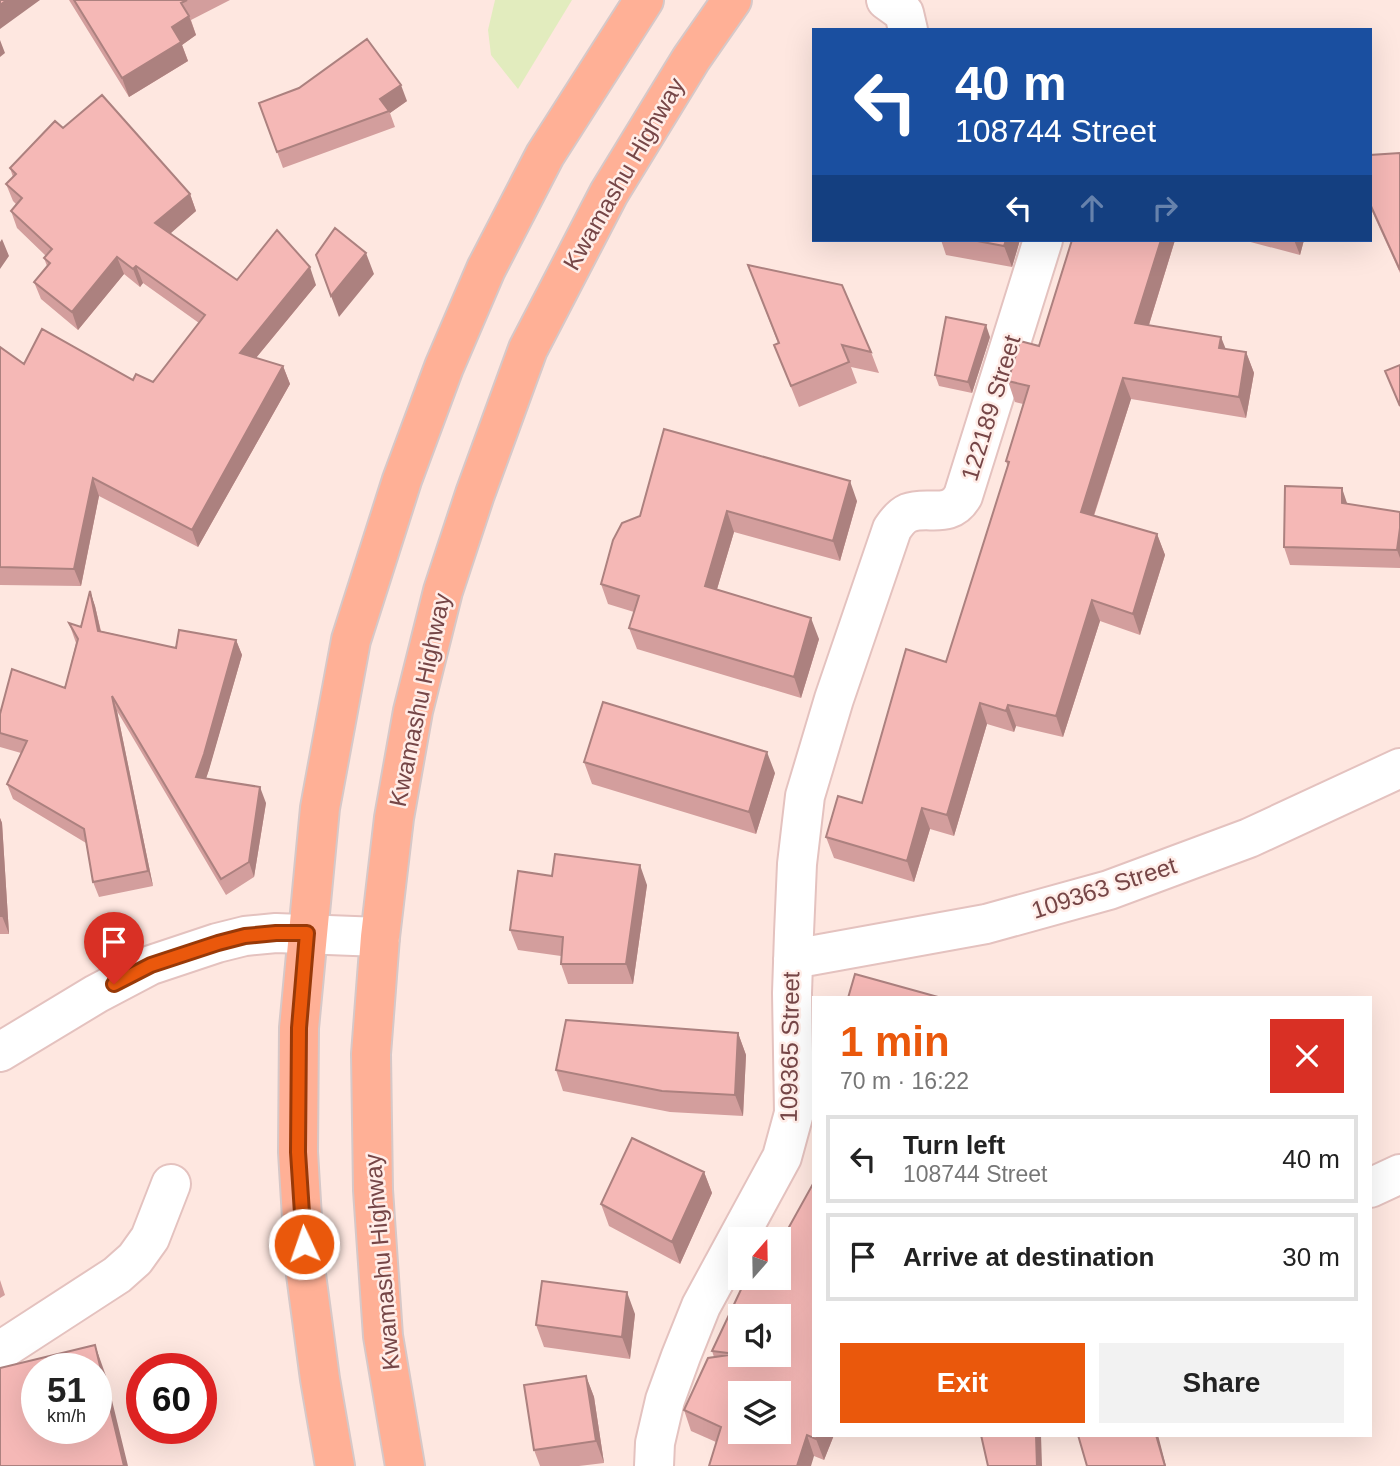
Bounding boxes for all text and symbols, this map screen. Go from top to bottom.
icon: left [840,56,931,147]
text: 40 m [955,56,1067,110]
street label: Kwamashu Highway [558,73,690,275]
text: 108744 Street [955,113,1156,149]
icon: left [1000,189,1038,227]
icon: ahead [1073,189,1111,227]
icon: right [1146,189,1184,227]
street label: 122189 Street [956,331,1026,484]
street label: Kwamashu Highway [384,591,455,809]
street label: 109363 Street [1028,851,1180,924]
pin [84,912,144,984]
icon: arrive [95,923,133,961]
street label: 109365 Street [775,971,804,1123]
text: 1 min [840,1018,950,1065]
button: close [1270,1019,1344,1093]
text: 70 m · 16:22 [840,1068,969,1094]
text: Turn left [903,1130,1005,1160]
icon: left [844,1140,882,1178]
text: 40 m [1282,1144,1340,1174]
street label: Kwamashu Highway [359,1153,404,1372]
text: 108744 Street [903,1161,1048,1187]
position arrow [267,1207,341,1281]
north arrow [728,1227,791,1290]
map controls [728,1227,791,1444]
icon: arrive [844,1238,882,1276]
text: Arrive at destination [903,1242,1154,1272]
text: 30 m [1282,1242,1340,1272]
button: sound [728,1304,791,1367]
button: Exit [840,1343,1085,1423]
button: Share [1099,1343,1344,1423]
speed limit sign: 60 [126,1353,217,1444]
text: 51 [47,1370,86,1409]
button: layers [728,1381,791,1444]
text: km/h [47,1406,86,1426]

